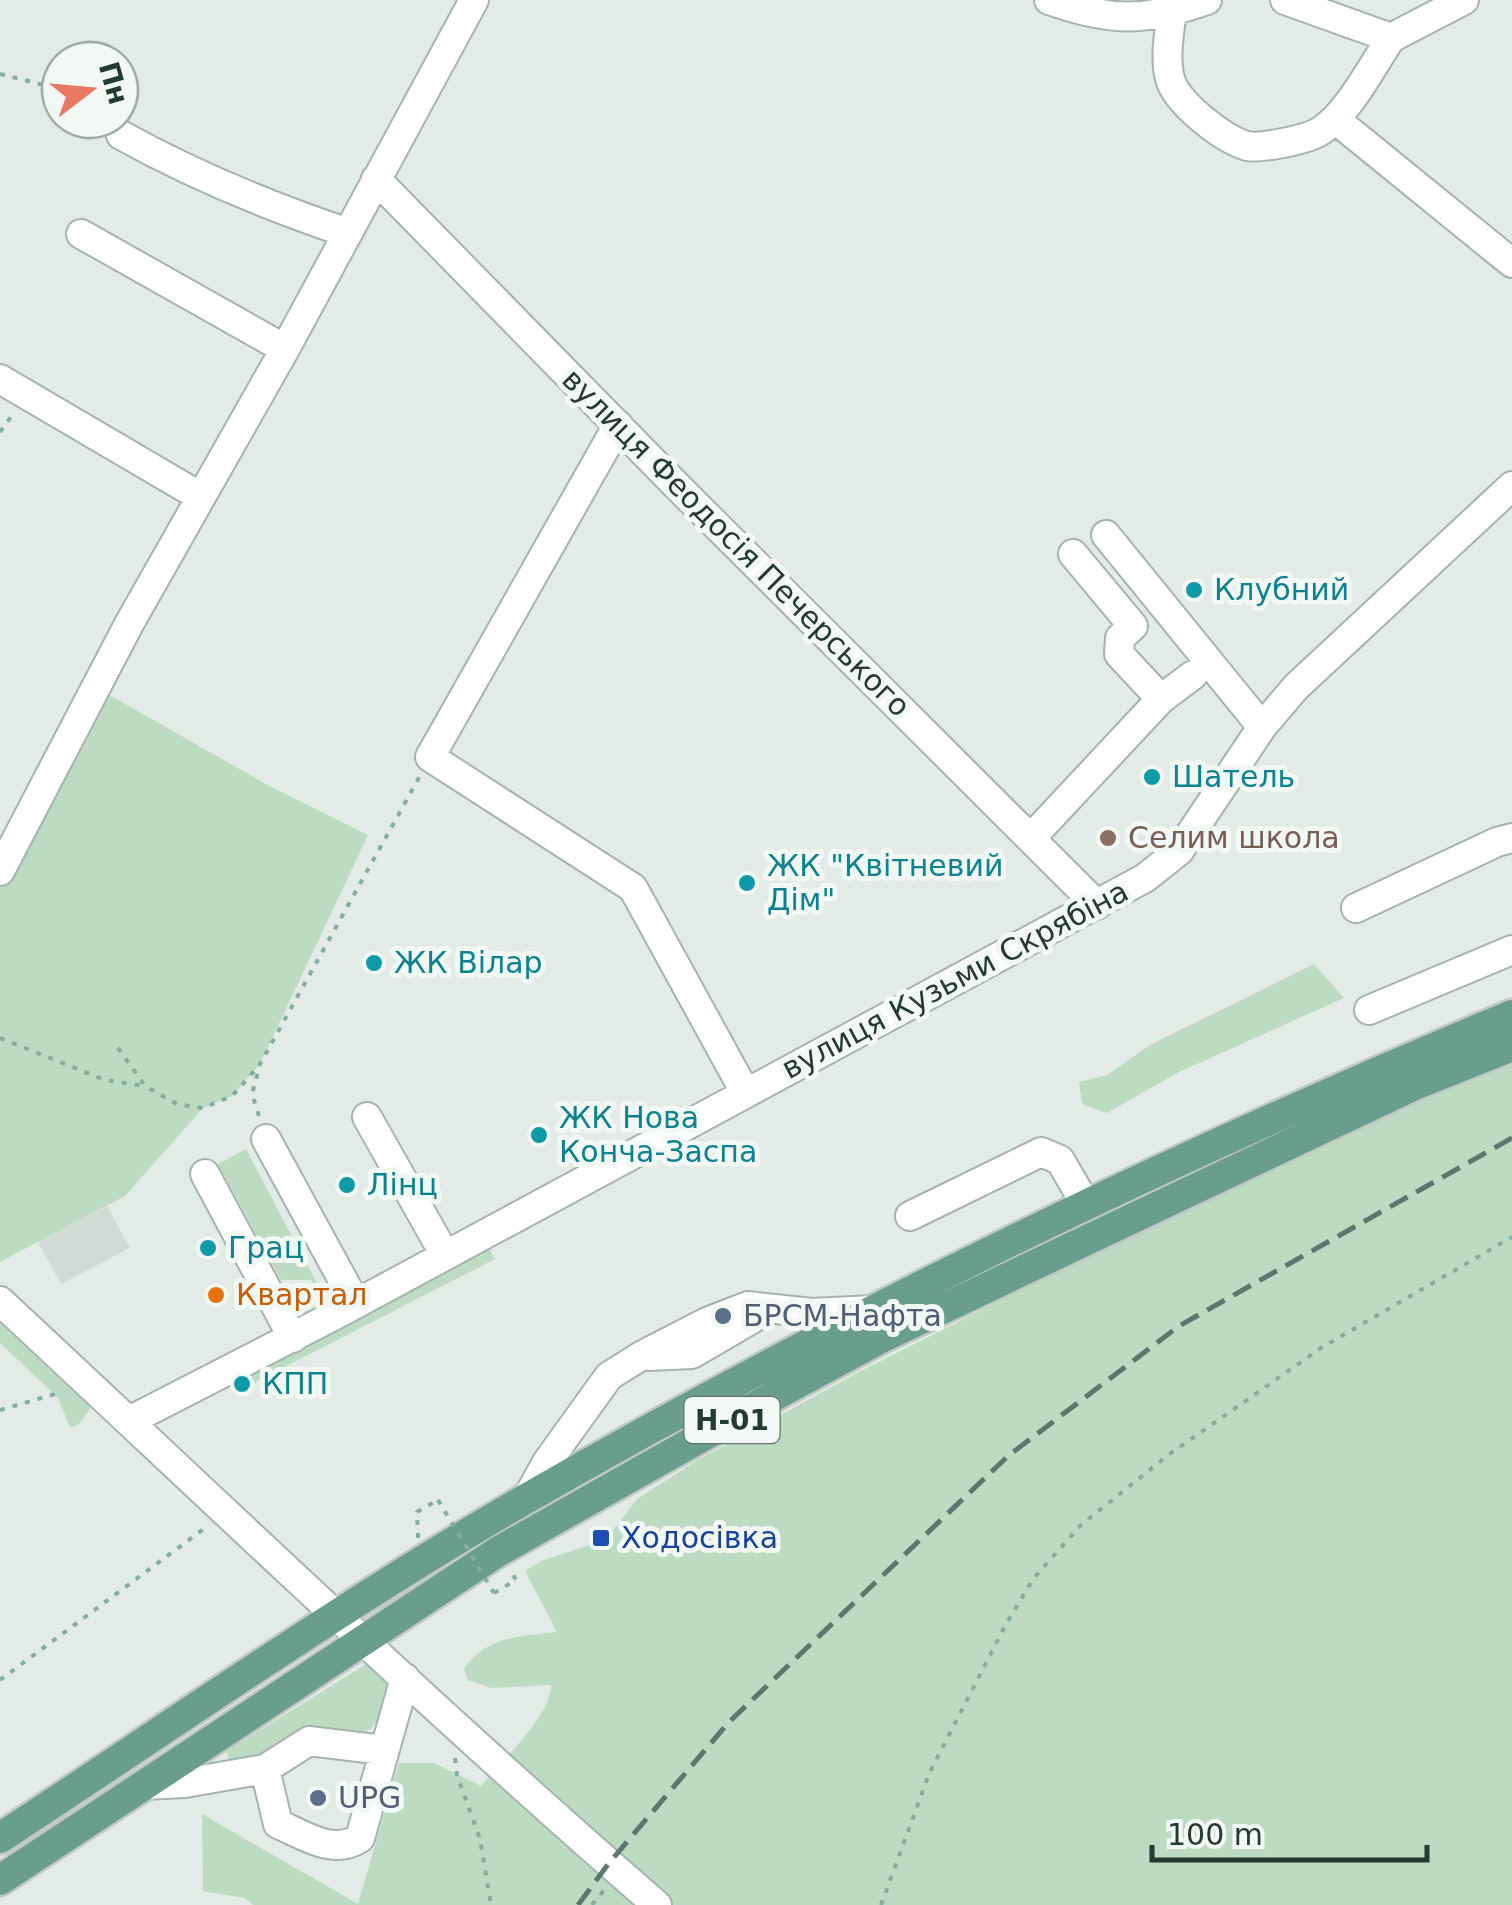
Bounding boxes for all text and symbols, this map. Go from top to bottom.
north arrow [40,40,140,140]
text: Пн [92,58,135,108]
street label: вулиця Феодосія Печерського [555,362,917,724]
place label: Клубний [1214,572,1349,607]
marker: Клубний [1183,579,1205,601]
place label: Шатель [1172,759,1295,794]
marker: Шатель [1141,766,1163,788]
place label: Селим школа [1128,820,1340,855]
marker: Селим школа [1097,827,1119,849]
place label: ЖК "Квітневий Дім" [767,848,1003,917]
marker: ЖК "Квітневий Дім" [736,872,758,894]
street label: вулиця Кузьми Скрябіна [775,873,1134,1086]
place label: ЖК Вілар [394,945,543,980]
marker: ЖК Вілар [363,952,385,974]
place label: ЖК Нова Конча-Заспа [559,1100,757,1169]
marker: ЖК Нова Конча-Заспа [528,1124,550,1146]
place label: Лінц [367,1167,438,1202]
marker: Лінц [336,1174,358,1196]
place label: Грац [228,1230,304,1265]
marker: Грац [197,1237,219,1259]
place label: Квартал [236,1277,367,1312]
marker: Квартал [205,1284,227,1306]
place label: БРСМ-Нафта [743,1298,942,1333]
marker: БРСМ-Нафта [712,1305,734,1327]
place label: КПП [262,1366,328,1401]
marker: КПП [231,1373,253,1395]
road number: Н-01 [684,1397,780,1443]
place label: Ходосівка [621,1520,778,1555]
marker: Ходосівка [590,1527,612,1549]
place label: UPG [338,1780,401,1815]
marker: UPG [307,1787,329,1809]
scale bar [1152,1800,1427,1862]
text: 100 m [1167,1817,1263,1852]

